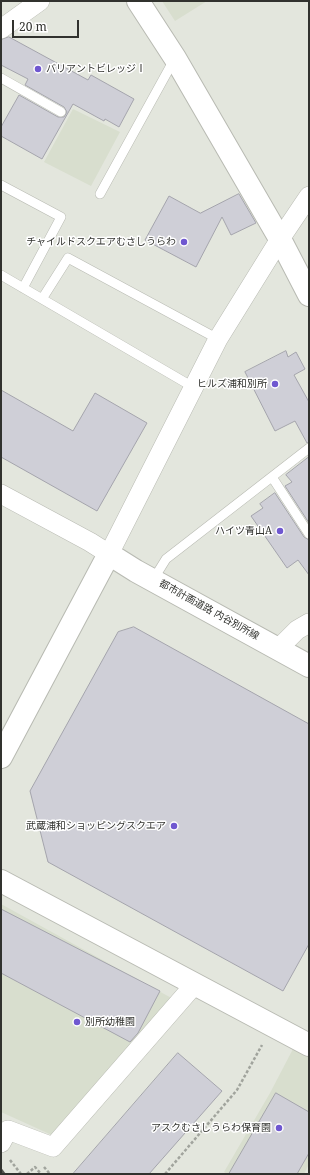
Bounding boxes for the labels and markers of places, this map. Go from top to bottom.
place label: バリアントビレッジⅠ [46,63,146,75]
marker: バリアントビレッジⅠ [33,64,43,74]
place label: チャイルドスクエアむさしうらわ [26,236,176,248]
marker: チャイルドスクエアむさしうらわ [179,237,189,247]
place label: ヒルズ浦和別所 [197,378,267,390]
marker: ヒルズ浦和別所 [270,379,280,389]
place label: ハイツ青山A [215,525,272,537]
marker: ハイツ青山A [275,526,285,536]
place label: 武蔵浦和ショッピングスクエア [26,820,166,832]
marker: 武蔵浦和ショッピングスクエア [169,821,179,831]
place label: 別所幼稚園 [85,1016,135,1028]
marker: 別所幼稚園 [72,1017,82,1027]
place label: アスクむさしうらわ保育園 [151,1122,271,1134]
marker: アスクむさしうらわ保育園 [274,1123,284,1133]

